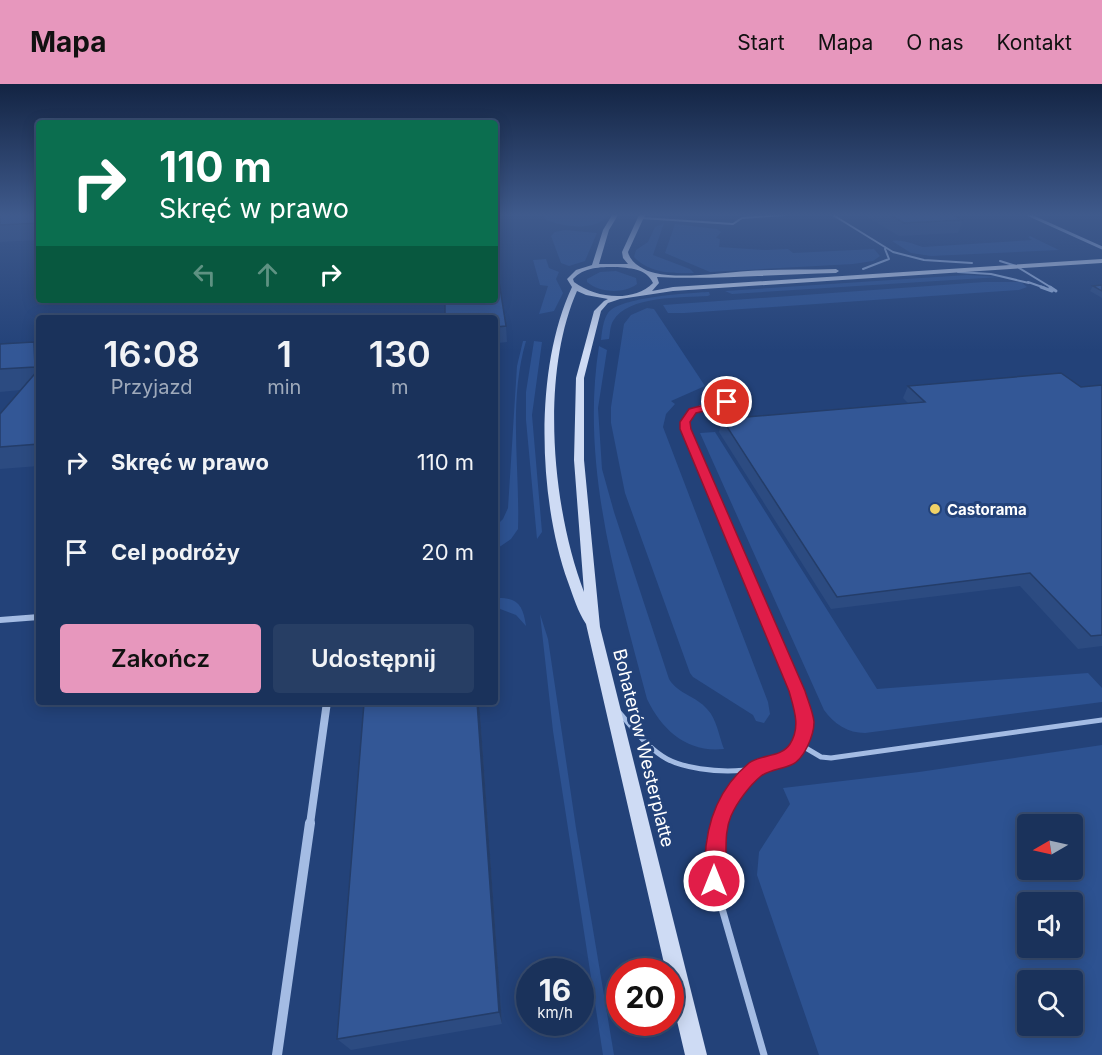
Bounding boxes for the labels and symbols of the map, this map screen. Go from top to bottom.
pin [701,376,752,427]
place label: Castorama [947,500,1027,519]
marker: Castorama [928,502,942,516]
street label: Bohaterów Westerplatte [609,647,679,849]
north arrow [1017,814,1083,880]
position arrow [682,849,746,913]
speed limit sign: 20 [606,958,684,1036]

